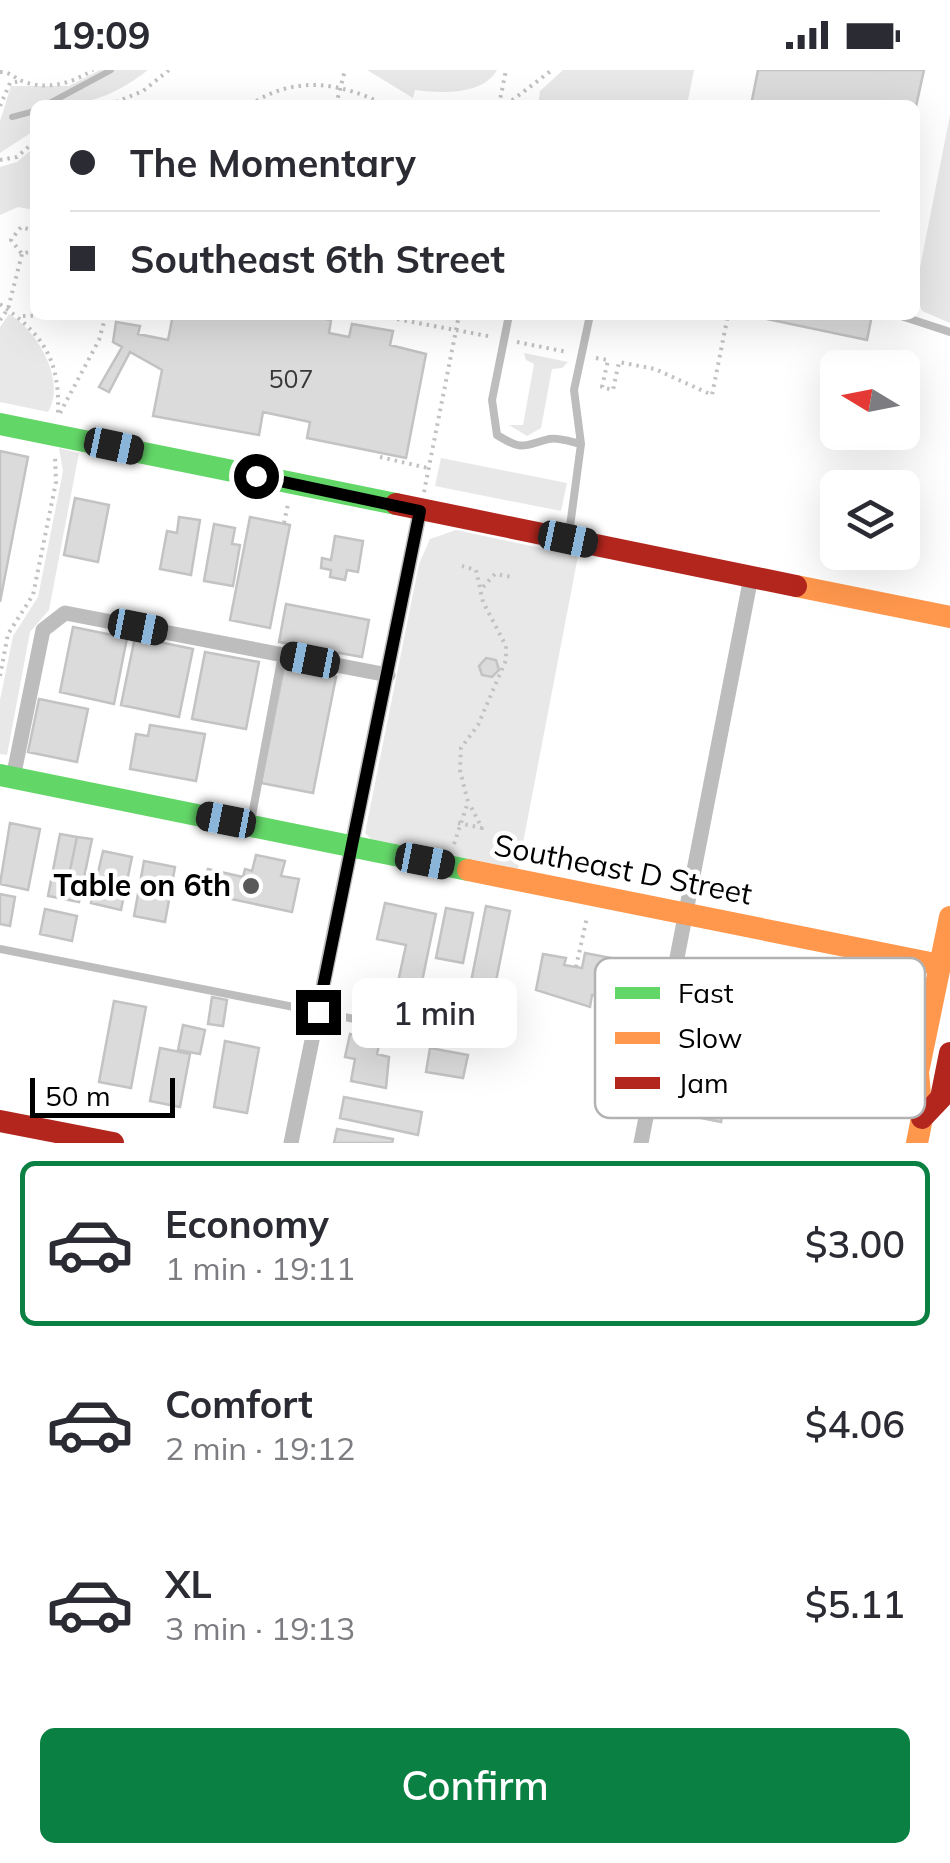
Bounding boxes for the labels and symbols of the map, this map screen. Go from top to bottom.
north arrow [820,350,920,450]
house number: 507 [268,363,314,394]
car [82,425,146,467]
route start [234,454,279,499]
car [536,518,600,560]
car [106,607,170,647]
car [278,640,342,680]
car [194,800,258,840]
street label: Southeast D Street [491,825,755,913]
car [393,841,457,881]
place label: Table on 6th [54,866,231,904]
marker: Table on 6th [240,875,262,897]
legend [595,958,925,1118]
text: Fast [678,975,734,1010]
callout: 1 min [353,977,518,1047]
route end [296,990,341,1035]
text: Slow [678,1020,742,1055]
text: Jam [678,1065,729,1100]
scale bar [30,1073,175,1118]

